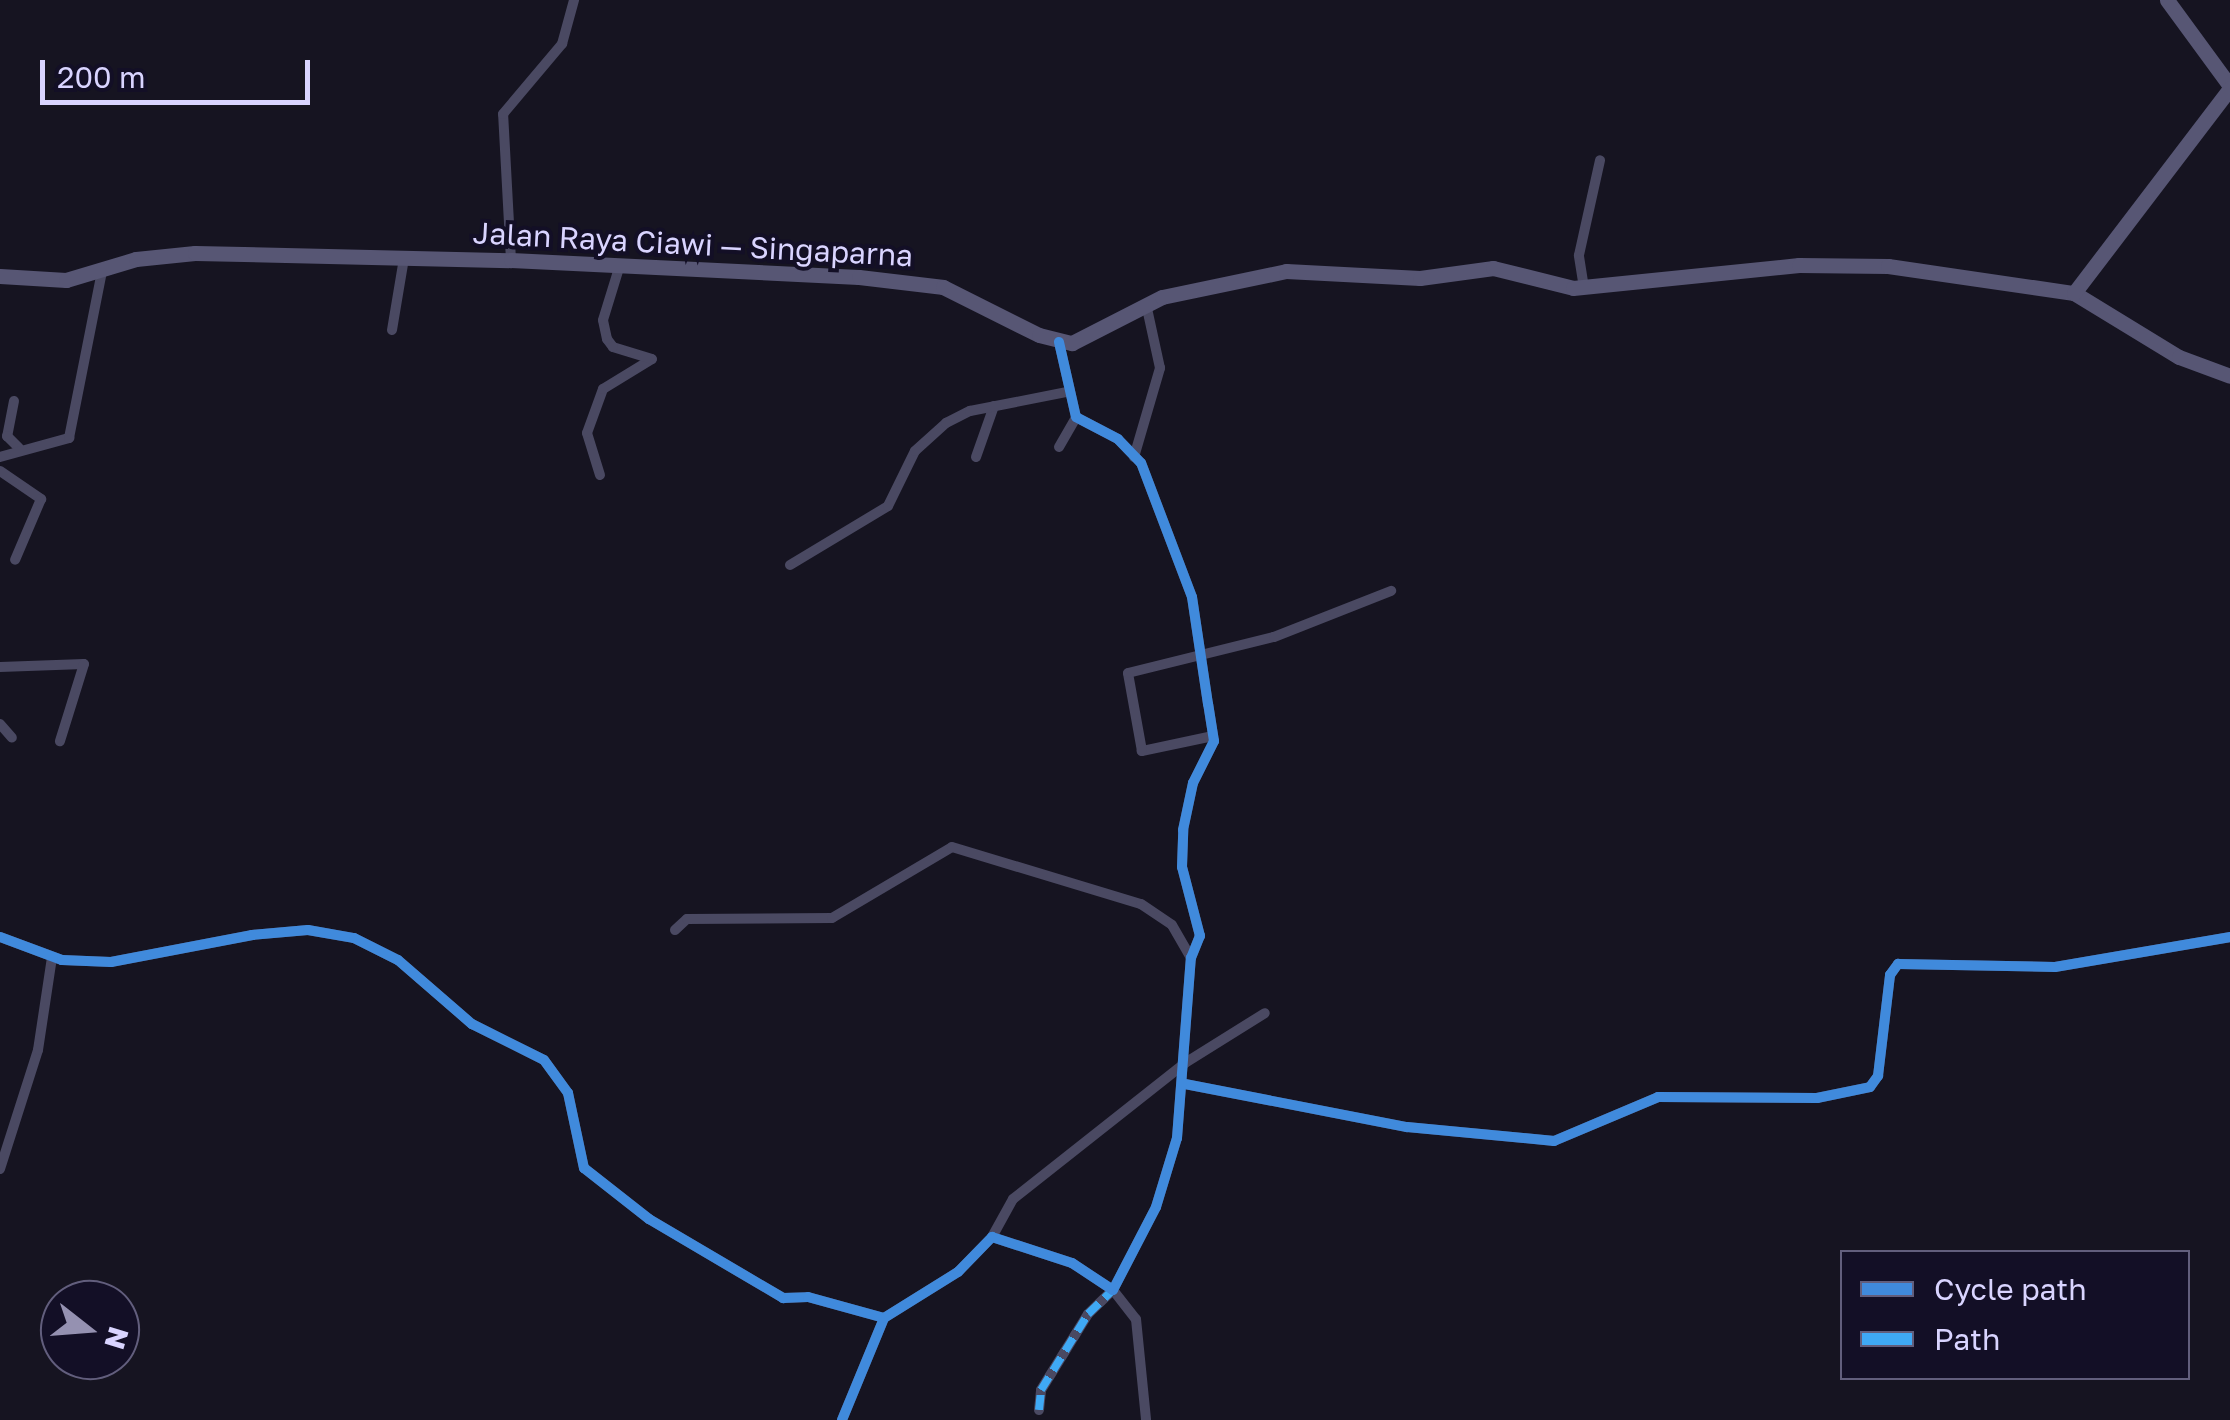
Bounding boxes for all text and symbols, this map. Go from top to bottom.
scale bar [45,40,315,102]
text: 200 m [57,59,146,95]
street label: Jalan Raya Ciawi — Singaparna [472,214,914,274]
legend [1840,1250,2190,1380]
text: Cycle path [1934,1271,2087,1307]
north arrow [40,1280,140,1380]
text: Path [1934,1321,2000,1357]
text: N [98,1323,136,1353]

